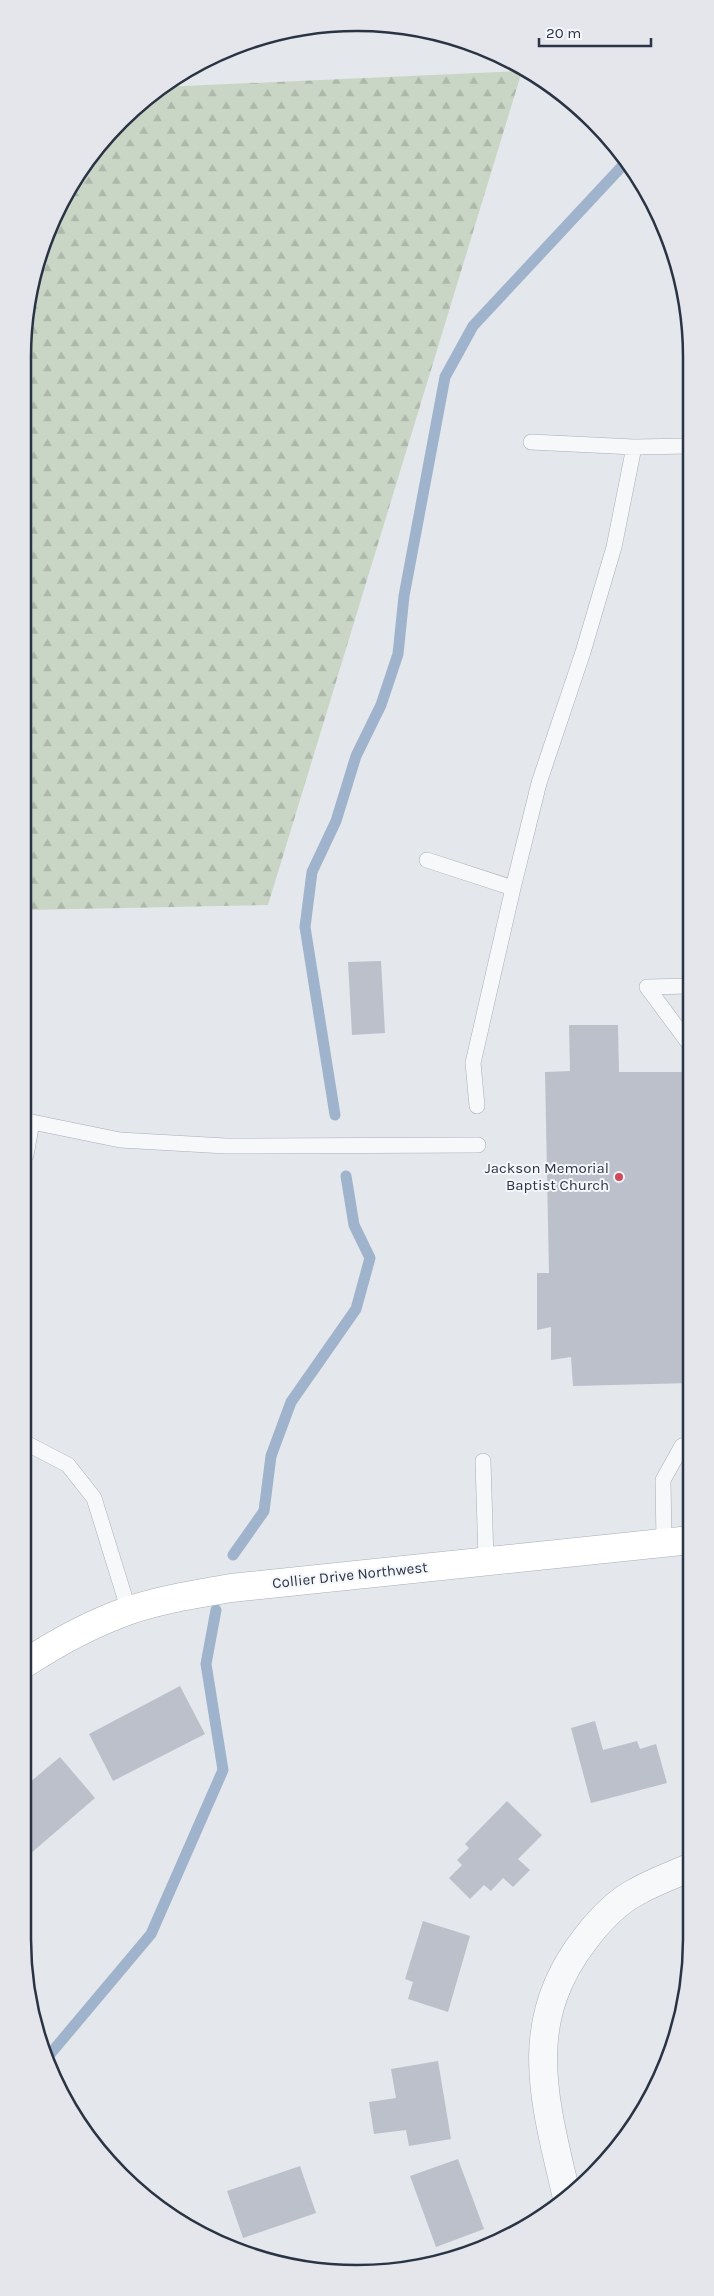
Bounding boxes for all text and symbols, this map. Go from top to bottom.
scale bar [539,15,652,47]
text: 20 m [546,24,581,42]
place label: Jackson Memorial Baptist Church [485,1159,609,1194]
marker: Jackson Memorial Baptist Church [613,1171,625,1183]
street label: Collier Drive Northwest [271,1558,429,1592]

